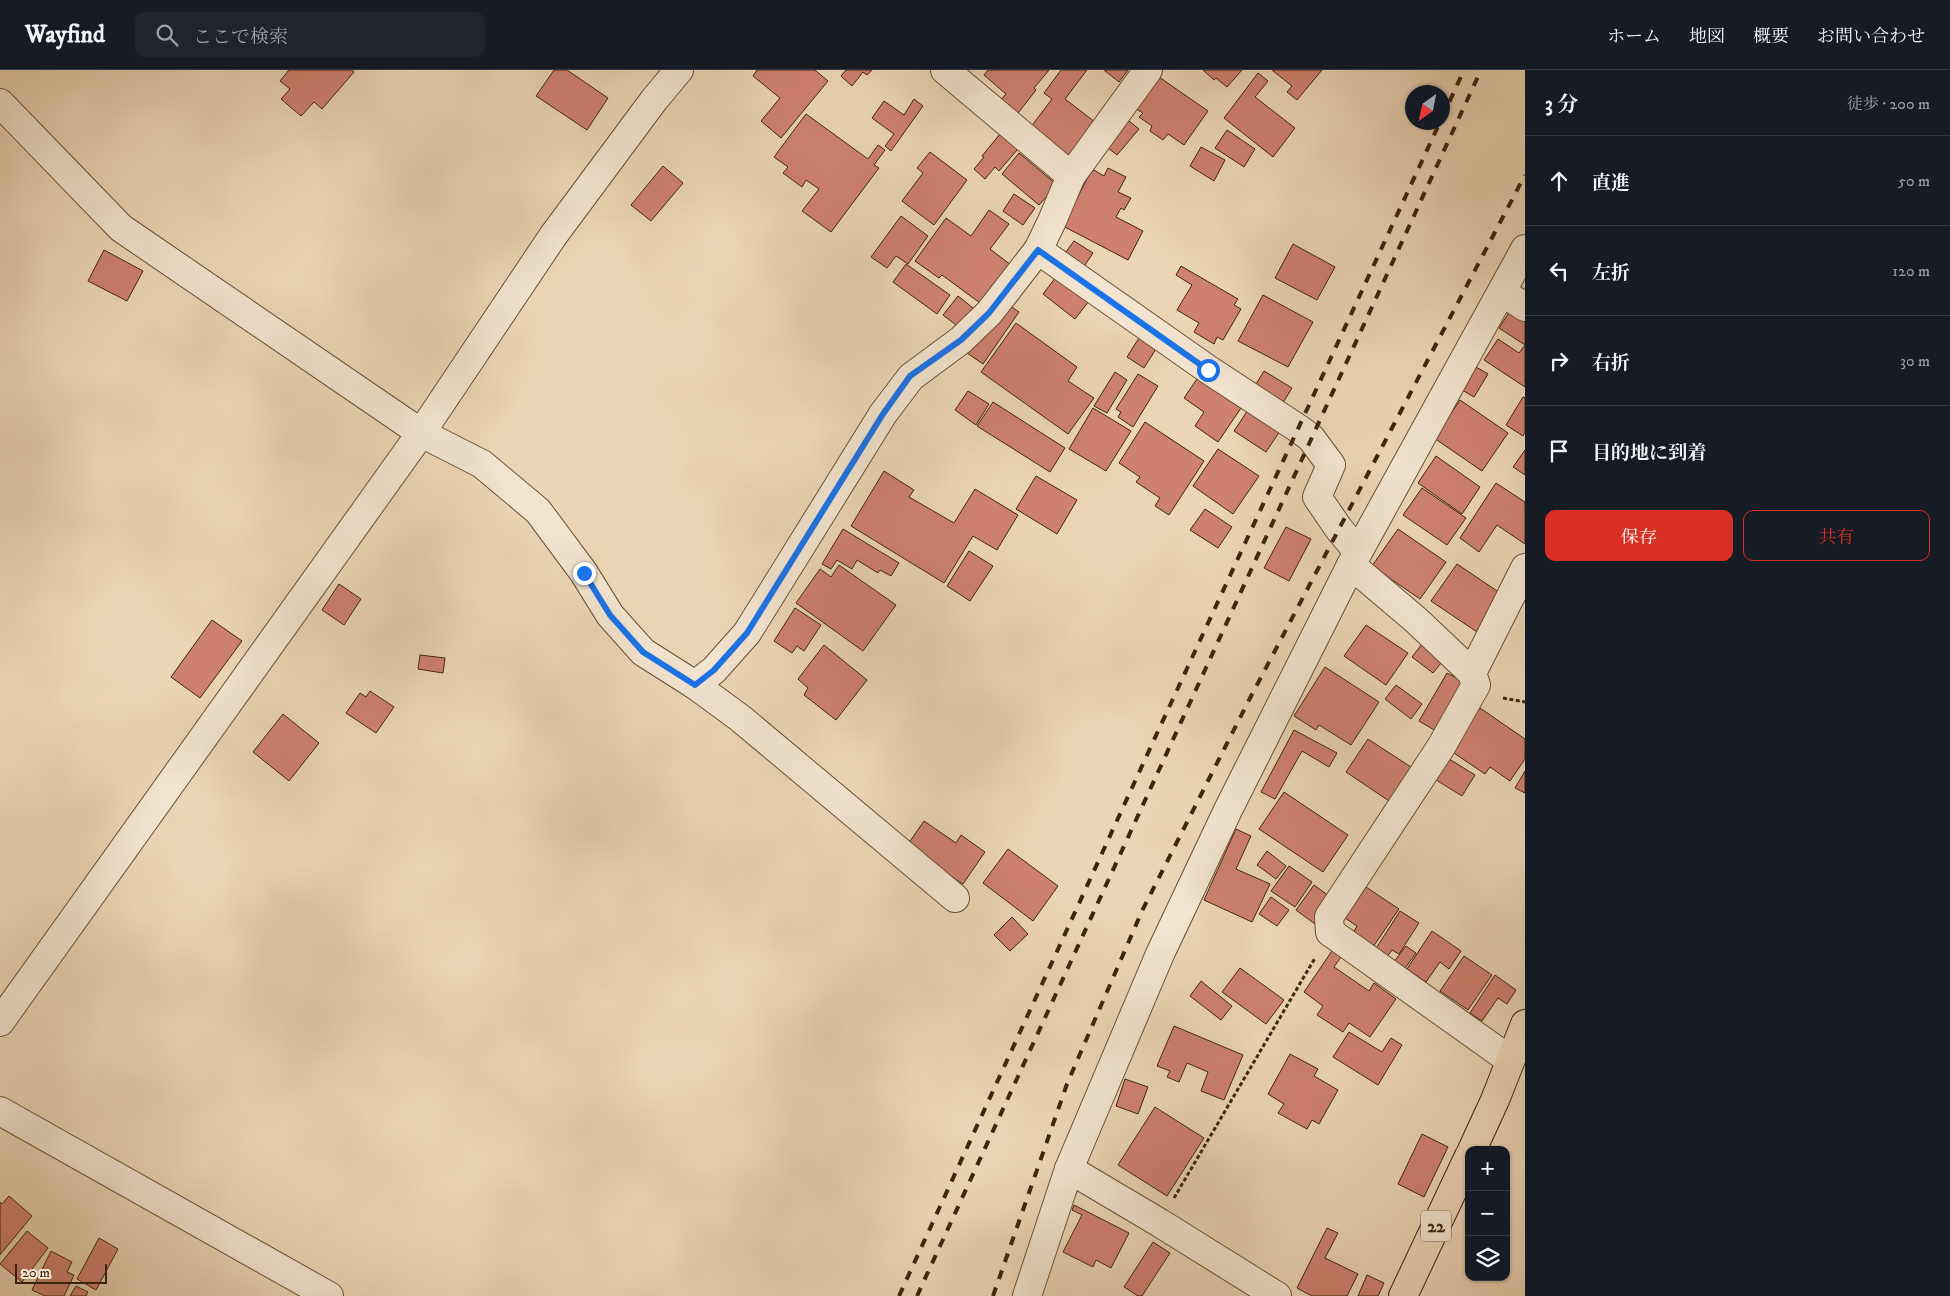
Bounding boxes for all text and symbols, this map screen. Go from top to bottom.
search box [135,12,485,57]
text: Wayfind [25,20,105,50]
icon: search [153,21,181,49]
text: ここで検索 [193,26,288,49]
text: ホーム [1607,26,1661,48]
text: 地図 [1689,26,1725,48]
text: 概要 [1753,26,1789,48]
text: お問い合わせ [1817,26,1925,48]
north arrow [1405,85,1450,130]
text: 3 分 [1545,92,1578,118]
text: 徒歩 · 200 m [1847,94,1930,114]
icon: ahead [1545,167,1573,195]
text: 50 m [1898,171,1930,191]
text: 直進 [1592,172,1630,195]
icon: left [1545,257,1573,285]
text: 120 m [1892,261,1930,281]
text: 左折 [1592,262,1630,285]
icon: right [1545,347,1573,375]
text: 30 m [1900,351,1930,371]
text: 右折 [1592,352,1630,375]
route start [1197,359,1220,382]
icon: arrive [1545,437,1573,465]
text: 目的地に到着 [1592,442,1706,465]
button: 保存 [1545,510,1733,561]
button: 共有 [1743,510,1930,561]
route end [573,562,596,585]
map controls [1465,1146,1510,1281]
button: + [1465,1146,1510,1191]
button: − [1465,1191,1510,1236]
road number: 22 [1421,1210,1451,1242]
button: layers [1465,1236,1510,1281]
scale bar [15,1261,108,1284]
text: 20 m [22,1264,50,1282]

